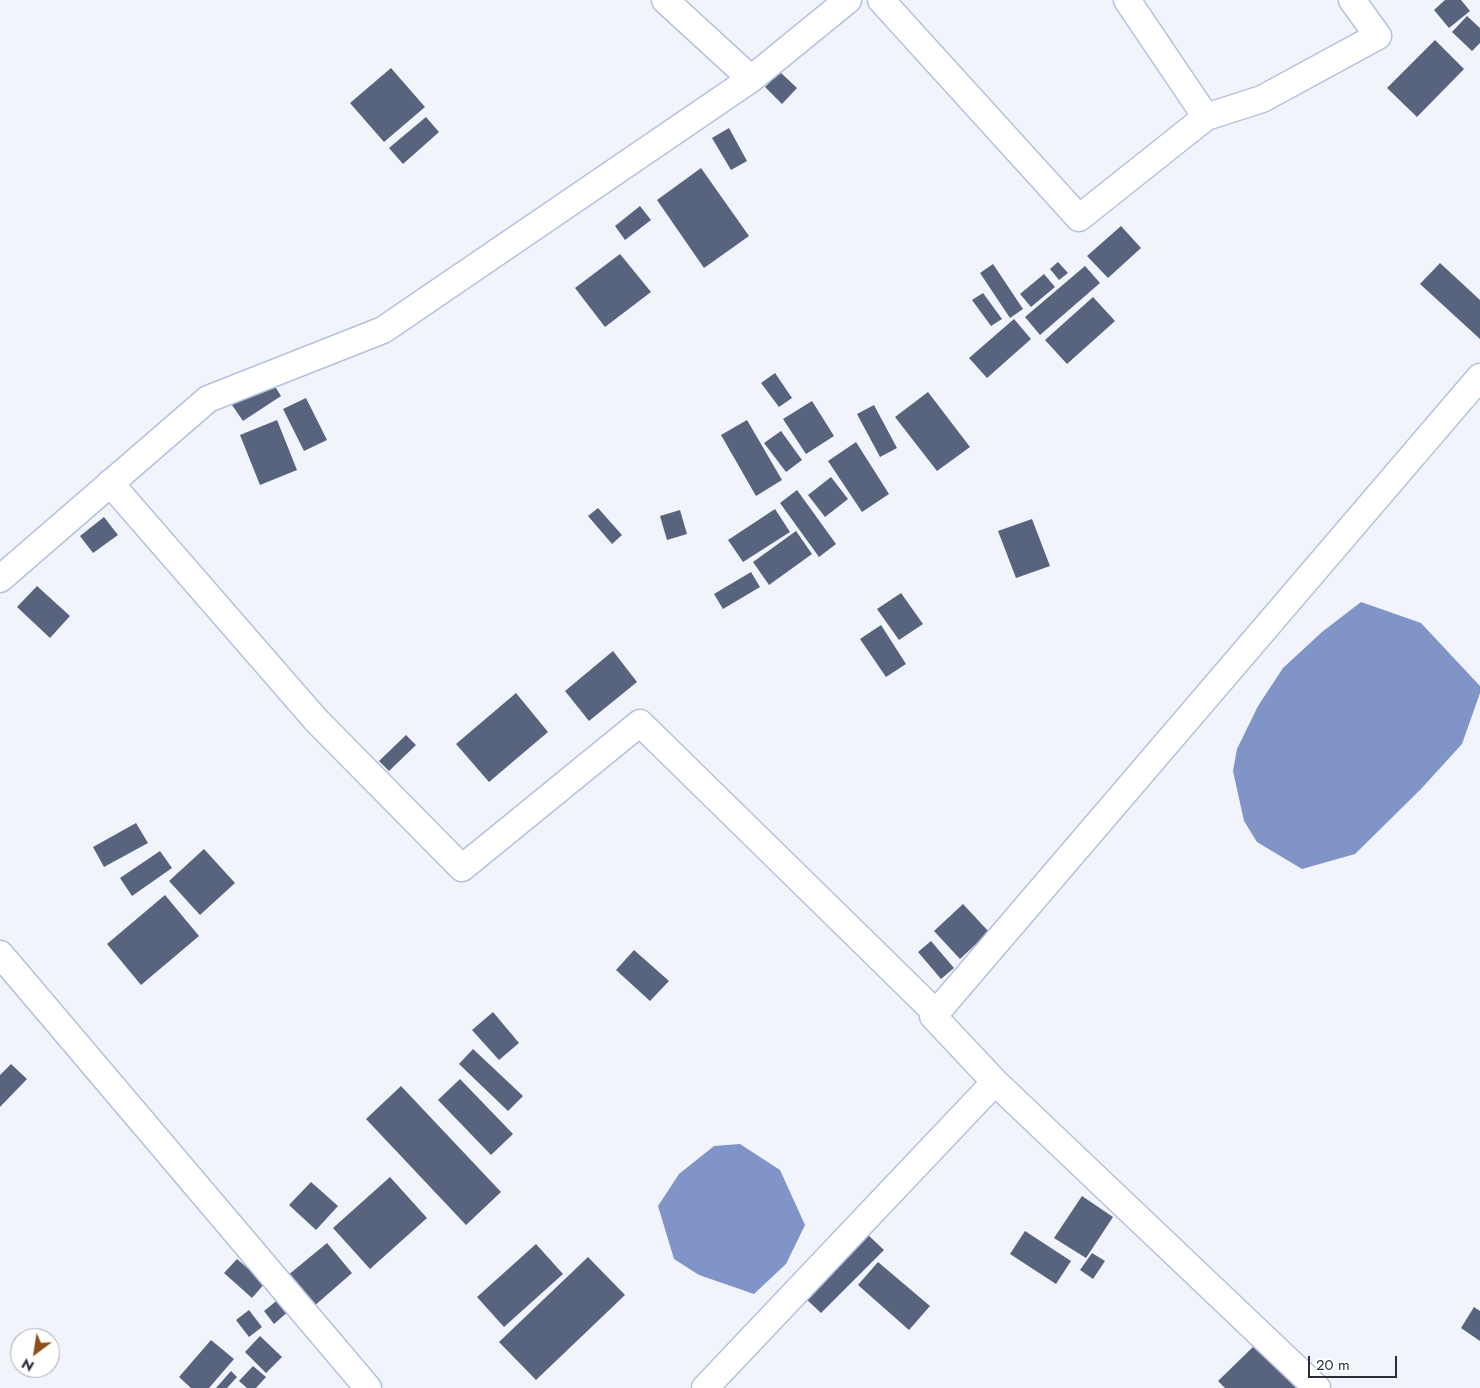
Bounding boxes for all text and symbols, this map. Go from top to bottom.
north arrow [10,1328,60,1378]
scale bar [1310,1346,1399,1378]
text: N [18,1354,38,1376]
text: 20 m [1316,1354,1350,1376]

